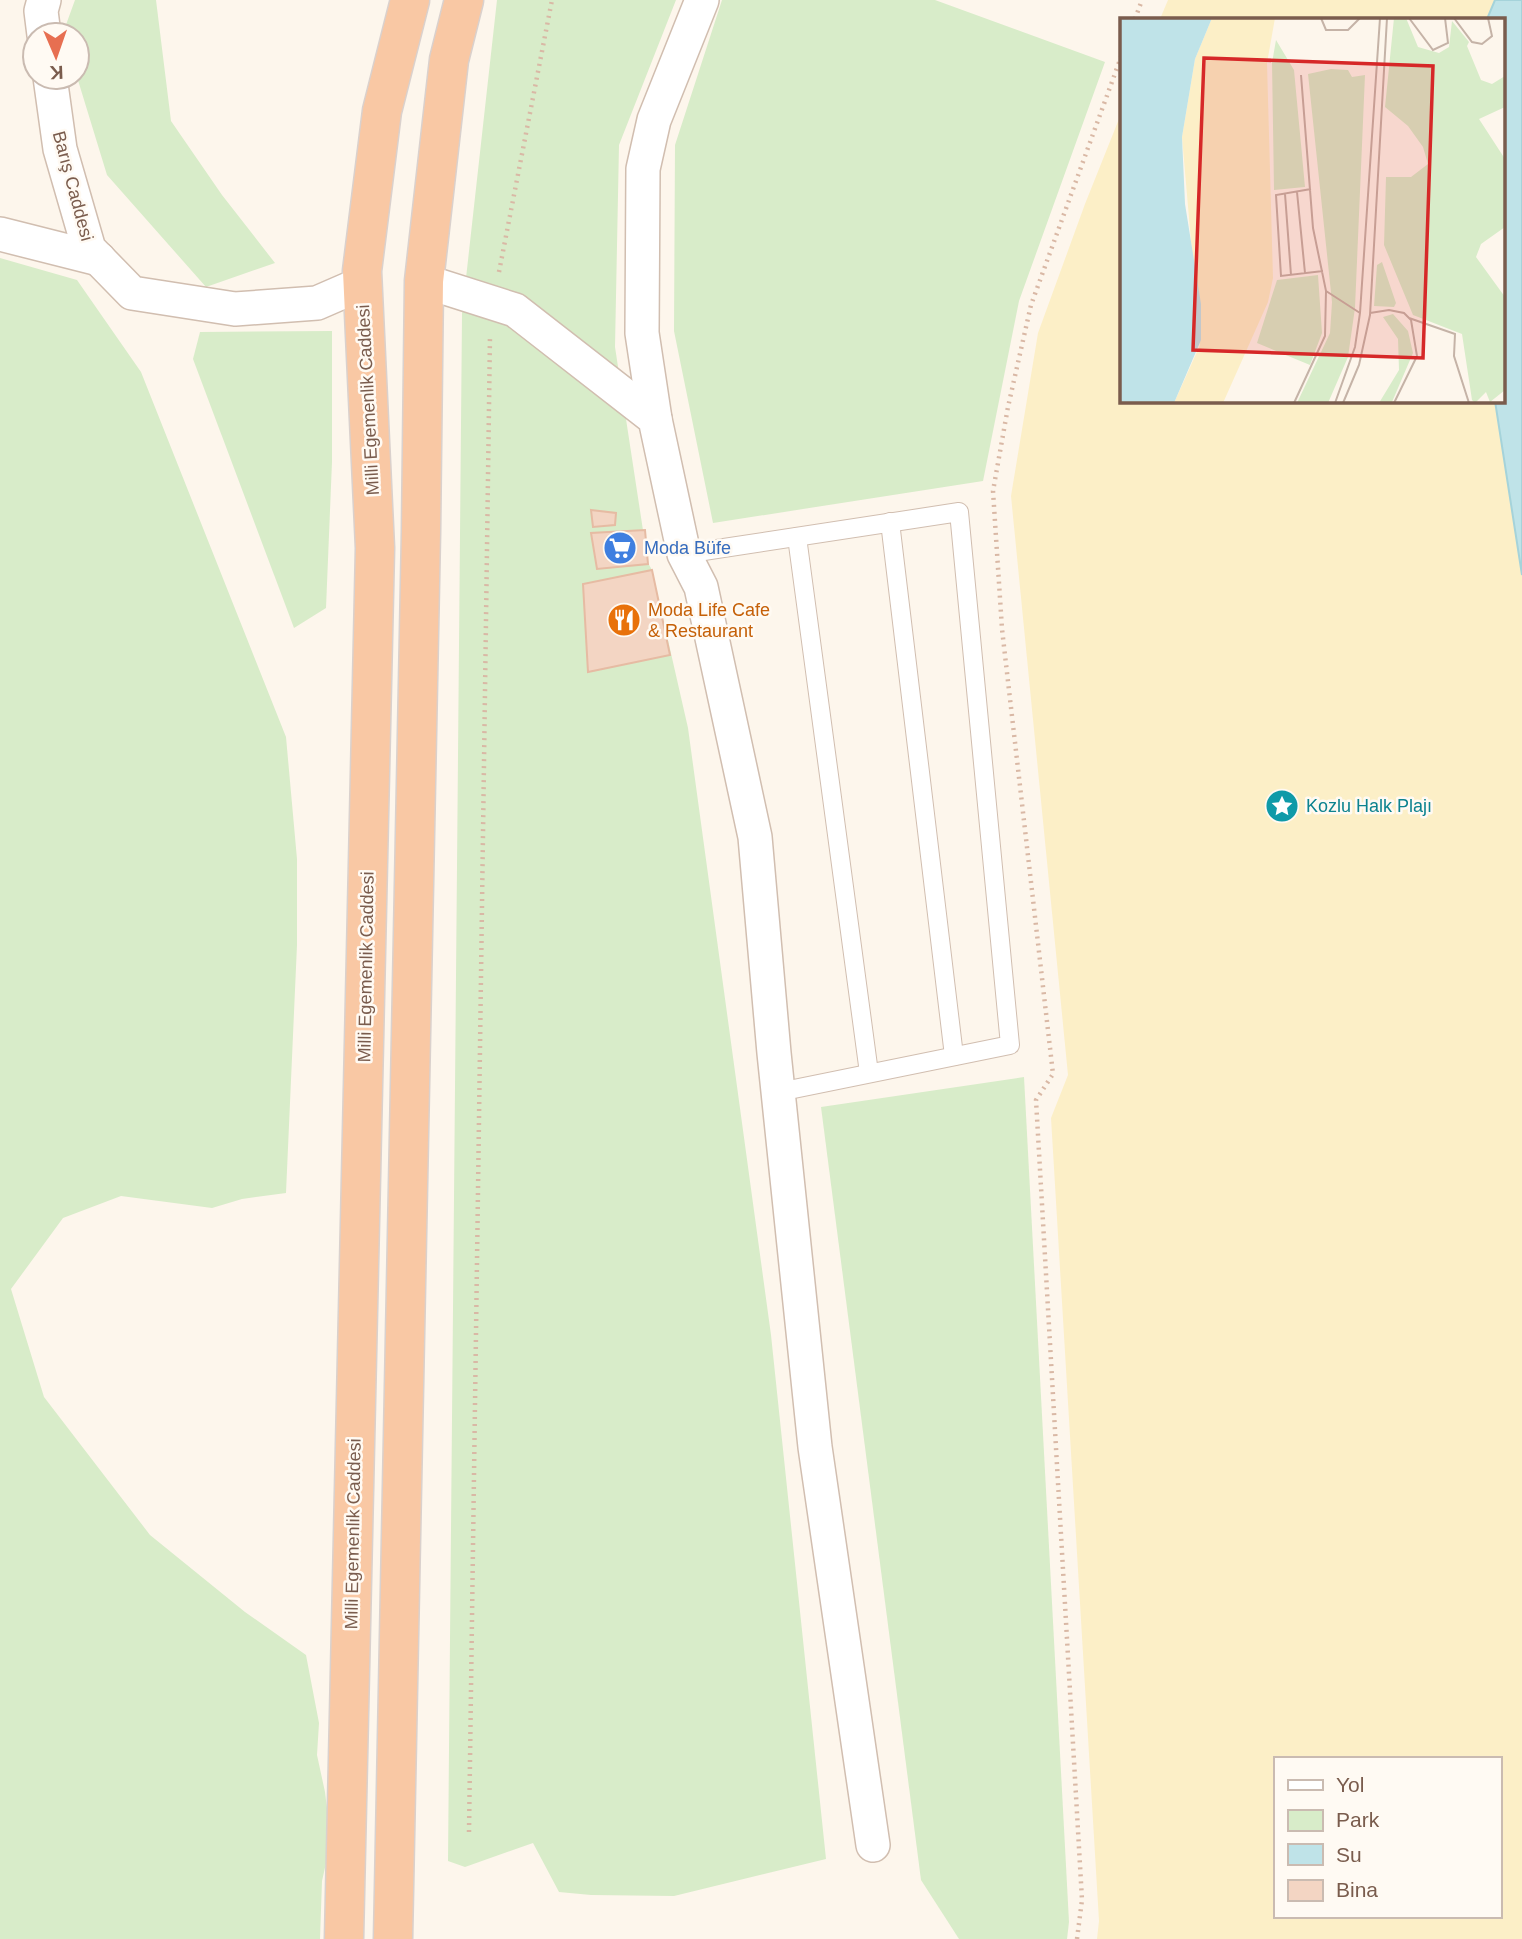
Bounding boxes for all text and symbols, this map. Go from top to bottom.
inset map [1120,18,1504,402]
north arrow [21,21,91,91]
text: K [49,62,64,83]
street label: Barış Caddesi [49,129,97,243]
street label: Milli Egemenlik Caddesi [353,304,383,496]
supermarket icon: Moda Büfe [601,529,639,567]
place label: Moda Büfe [644,538,731,558]
place label: Moda Life Cafe & Restaurant [648,600,770,641]
restaurant icon: Moda Life Cafe & Restaurant [605,601,643,639]
place icon: Kozlu Halk Plajı [1263,787,1301,825]
place label: Kozlu Halk Plajı [1306,796,1432,816]
street label: Milli Egemenlik Caddesi [354,871,378,1063]
street label: Milli Egemenlik Caddesi [341,1438,365,1630]
legend [1274,1757,1501,1918]
text: Yol [1336,1773,1364,1796]
text: Park [1336,1808,1380,1831]
text: Su [1336,1843,1362,1866]
text: Bina [1336,1878,1378,1901]

